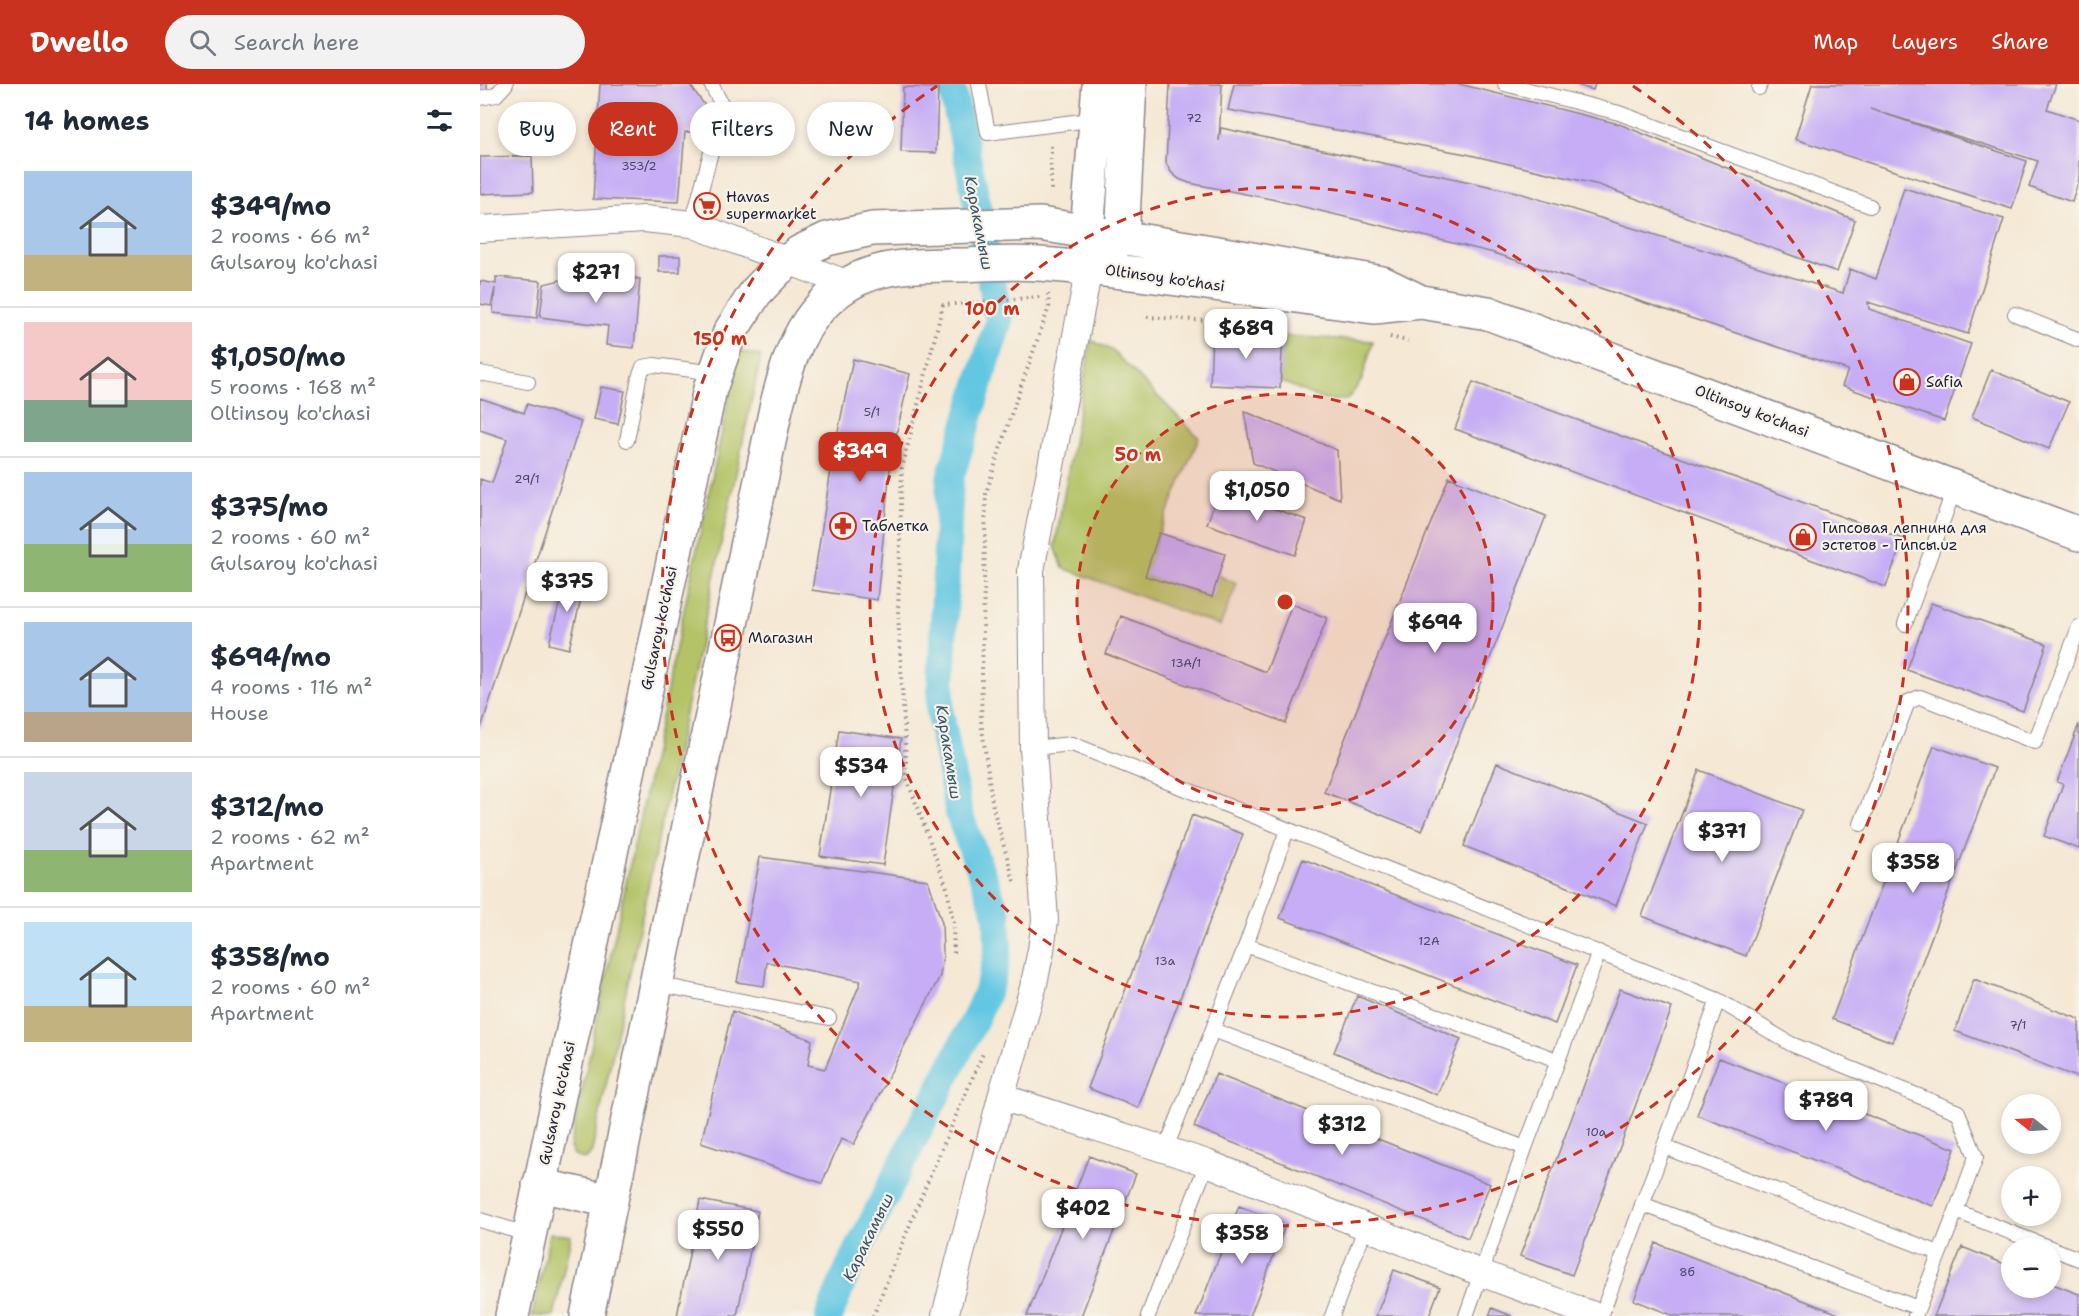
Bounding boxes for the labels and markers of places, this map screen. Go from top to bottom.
place label: Havas supermarket [726,187,817,224]
supermarket icon: Havas supermarket [692,191,722,221]
pin: $271 [560,253,632,304]
pin: $689 [1210,309,1282,360]
shop icon: Safia [1892,367,1922,397]
place label: Safia [1926,372,1963,392]
pin: $349 [824,432,896,483]
pin: $1,050 [1208,471,1306,522]
pharmacy icon: Таблетка [828,511,858,541]
place label: Таблетка [862,516,929,536]
place label: Гипсовая лепнина для эстетов - Гипсы.uz [1822,518,1987,555]
shop icon: Гипсовая лепнина для эстетов - Гипсы.uz [1788,522,1818,552]
pin: $375 [531,562,603,613]
centre of rings [1275,592,1295,612]
pin: $694 [1399,603,1471,654]
bus stop icon: Магазин [713,623,743,653]
place label: Магазин [748,628,813,648]
pin: $534 [825,747,897,798]
pin: $371 [1686,812,1758,863]
pin: $358 [1877,843,1949,894]
pin: $789 [1790,1081,1862,1132]
pin: $312 [1306,1105,1378,1156]
pin: $402 [1047,1189,1119,1240]
pin: $550 [682,1210,754,1261]
pin: $358 [1206,1214,1278,1265]

